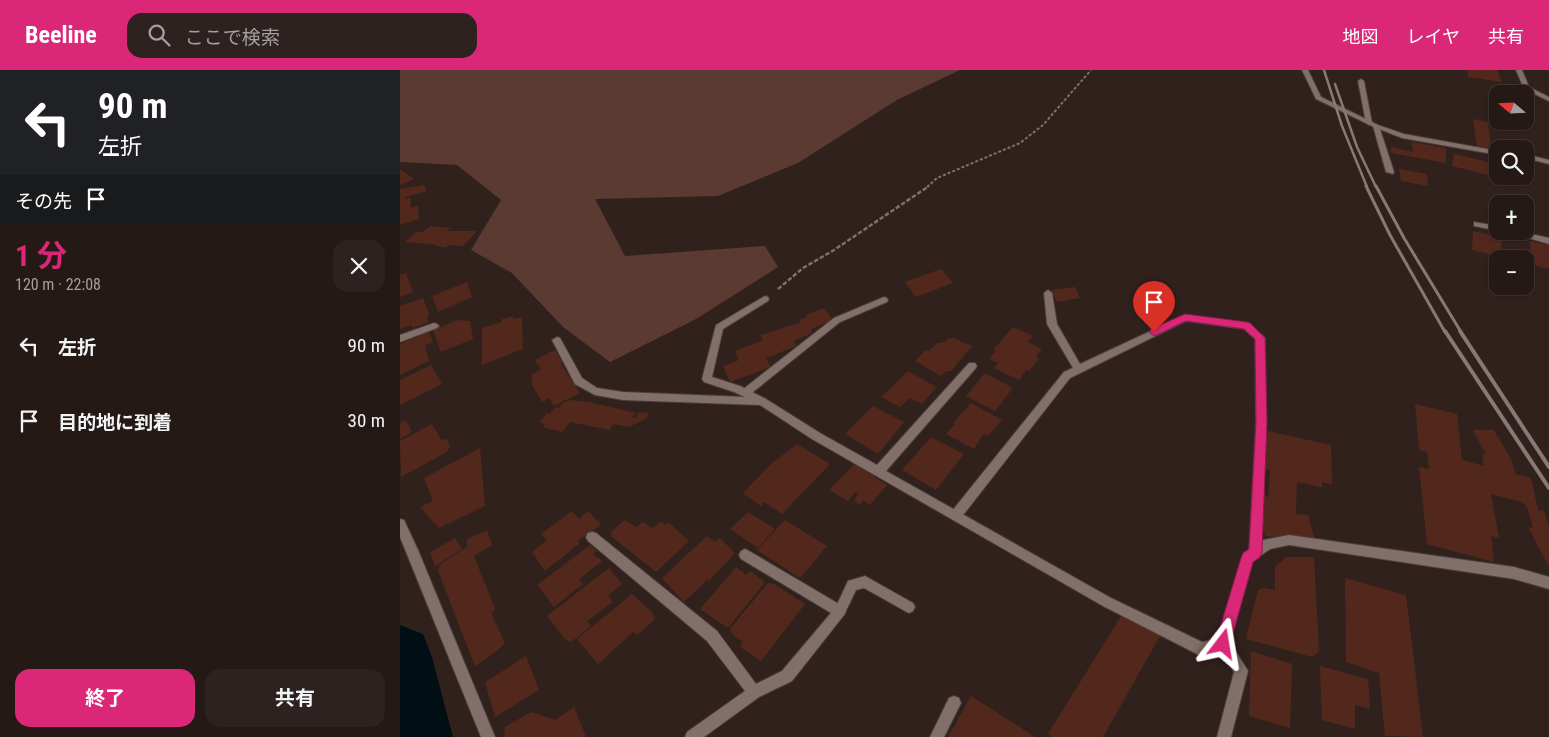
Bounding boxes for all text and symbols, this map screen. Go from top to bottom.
search box [127,13,477,58]
text: Beeline [25,21,97,49]
icon: search [145,21,173,49]
text: ここで検索 [185,26,280,49]
text: 地図 [1343,26,1379,47]
text: レイヤ [1407,26,1460,47]
text: 共有 [1488,26,1524,47]
north arrow [1489,85,1534,130]
map controls [1489,85,1534,295]
text: 90 m [98,86,167,127]
icon: left [15,90,80,155]
text: 左折 [98,134,142,159]
button: search [1489,140,1534,185]
icon: arrive [82,185,110,213]
text: その先 [15,190,72,213]
button: + [1489,195,1534,240]
text: 1 分 [15,238,67,273]
button: close [333,240,385,292]
button: − [1489,250,1534,295]
text: 120 m · 22:08 [15,275,101,294]
pin [1133,281,1175,332]
icon: arrive [1140,288,1168,316]
icon: left [15,332,43,360]
text: 90 m [348,334,385,357]
text: 左折 [58,336,96,359]
icon: arrive [15,407,43,435]
text: 30 m [348,409,385,432]
text: 目的地に到着 [58,411,172,434]
position arrow [1196,617,1248,669]
button: 終了 [15,669,195,727]
button: 共有 [205,669,385,727]

